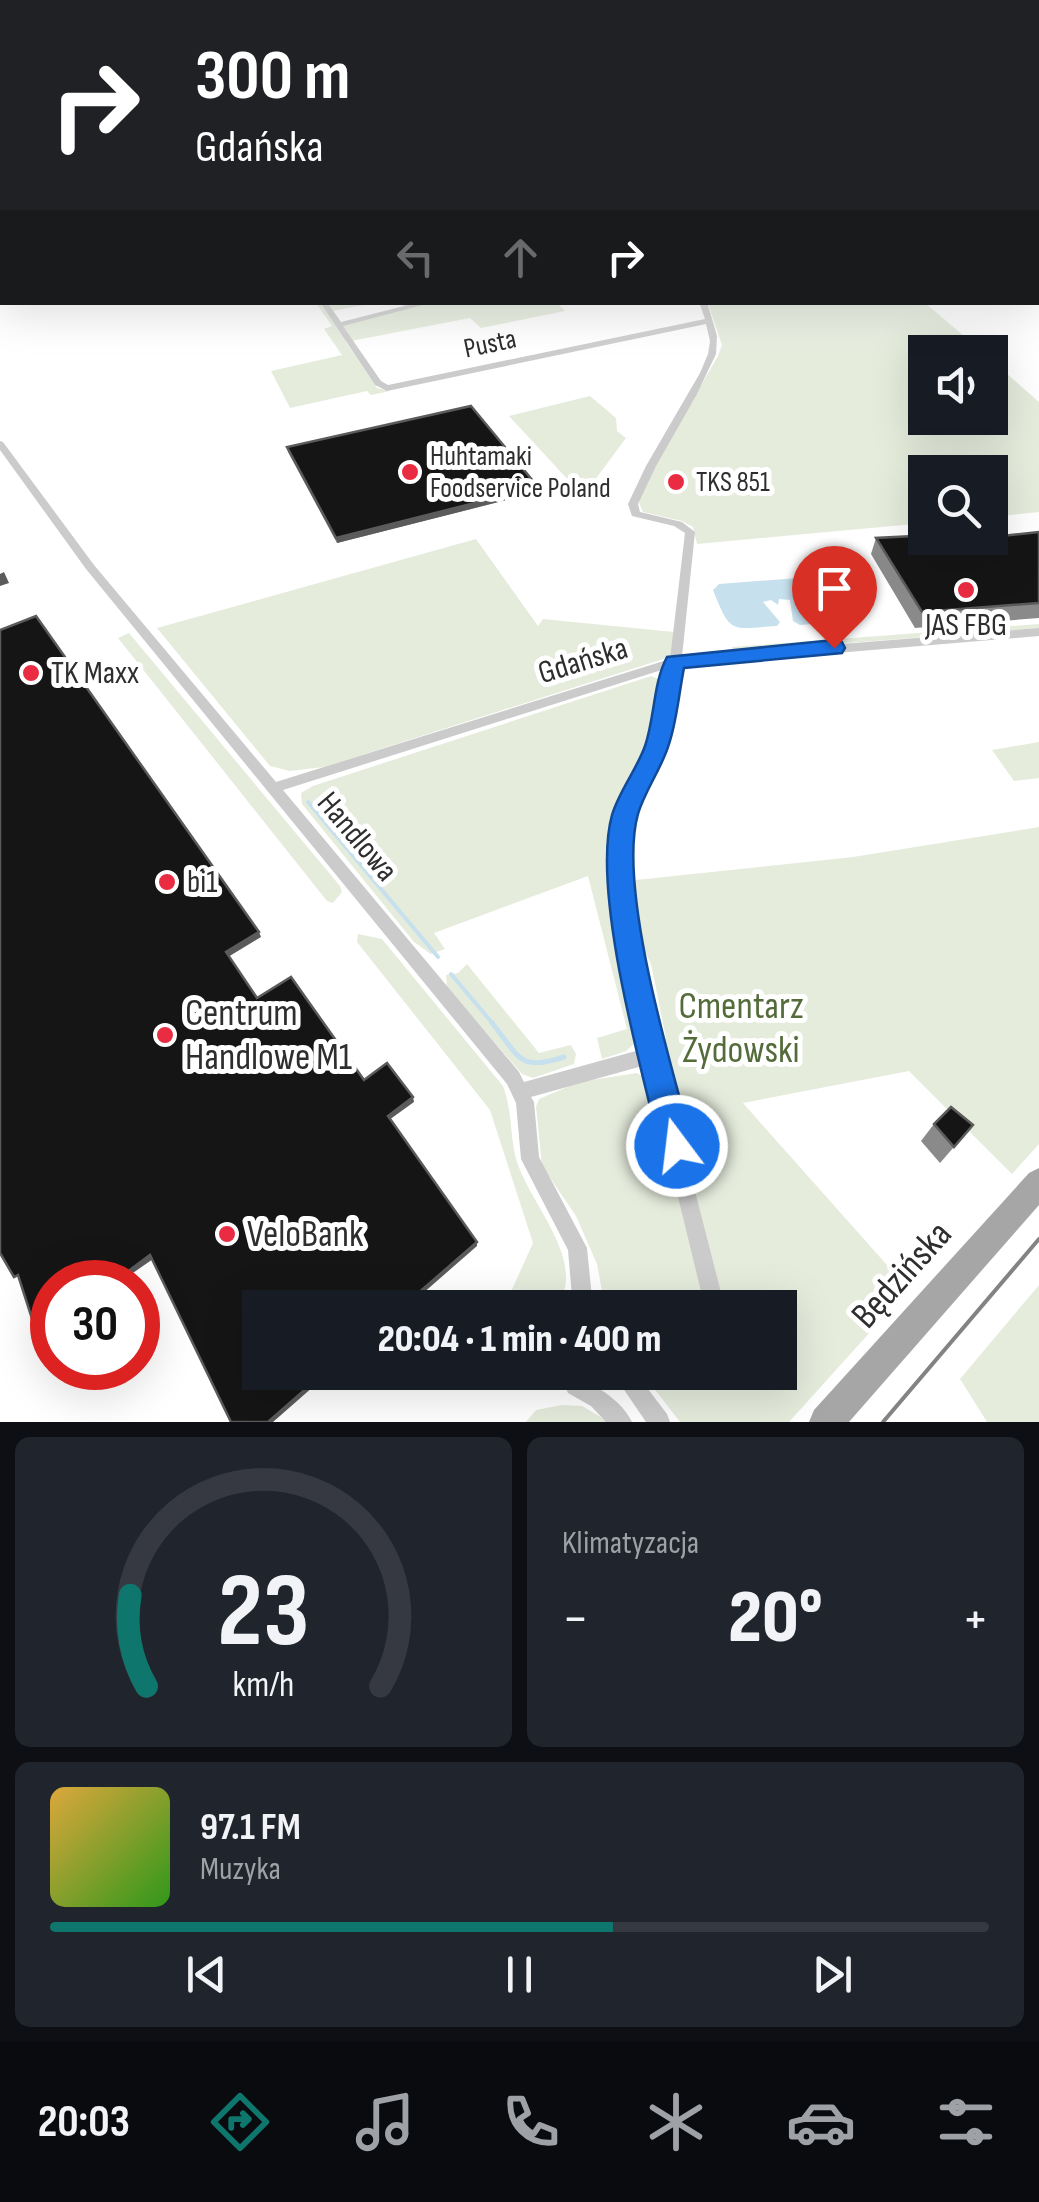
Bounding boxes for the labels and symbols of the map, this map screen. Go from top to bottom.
street label: Pusta [461,322,519,366]
place label: Huhtamaki Foodservice Poland [430,440,611,505]
marker: Huhtamaki Foodservice Poland [399,461,421,483]
place label: TKS 851 [696,466,770,499]
marker: TKS 851 [665,471,687,493]
pin [792,546,877,649]
marker: JAS FBG [955,579,977,601]
place label: JAS FBG [924,606,1007,645]
street label: Gdańska [534,629,632,693]
place label: TK Maxx [51,654,139,693]
marker: TK Maxx [20,662,42,684]
street label: Handlowa [308,784,406,890]
place label: bi1 [187,863,217,902]
marker: bi1 [156,871,178,893]
park label: Cmentarz Żydowski [678,984,804,1073]
place label: Centrum Handlowe M1 [185,991,352,1080]
marker: Centrum Handlowe M1 [154,1024,176,1046]
position arrow [625,1094,729,1198]
place label: VeloBank [247,1212,364,1257]
street label: Będzińska [843,1212,961,1338]
marker: VeloBank [216,1223,238,1245]
speed limit sign: 30 [30,1260,160,1390]

